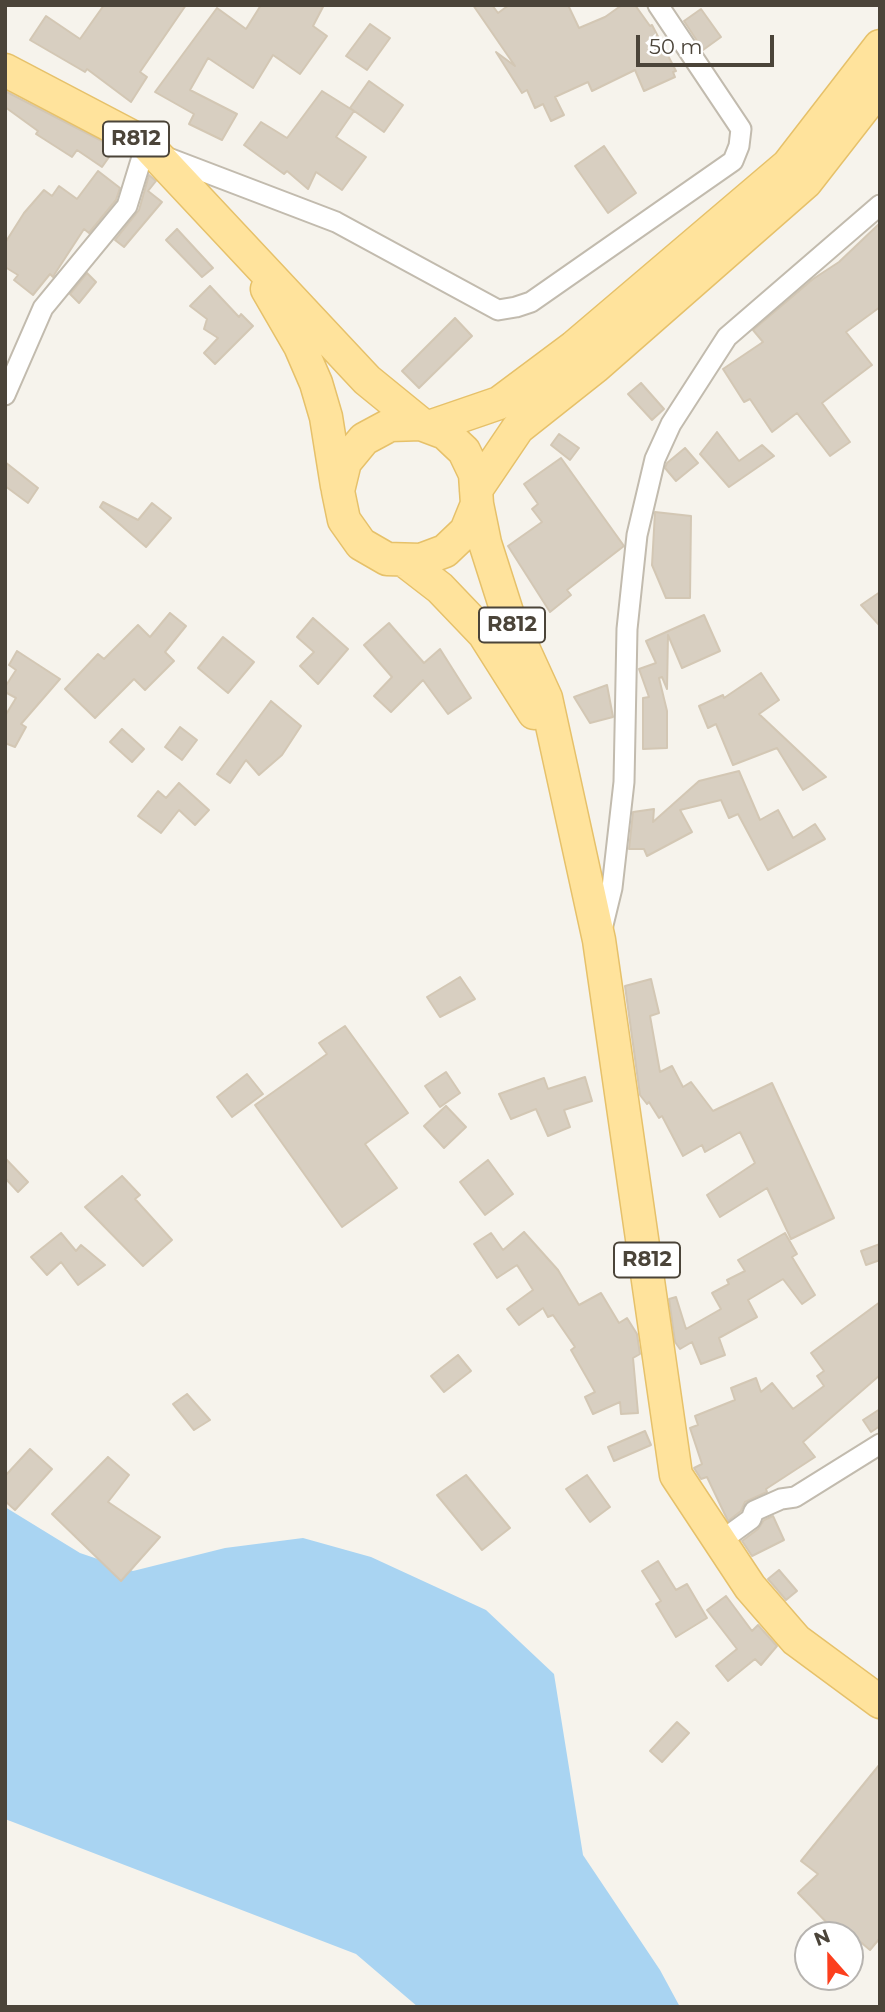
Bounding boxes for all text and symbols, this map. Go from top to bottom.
scale bar [640,21,778,65]
text: 50 m [649,34,703,59]
road number: R812 [103,122,169,156]
road number: R812 [479,608,545,642]
road number: R812 [614,1242,680,1278]
north arrow [794,1921,864,1991]
text: N [811,1924,833,1951]

